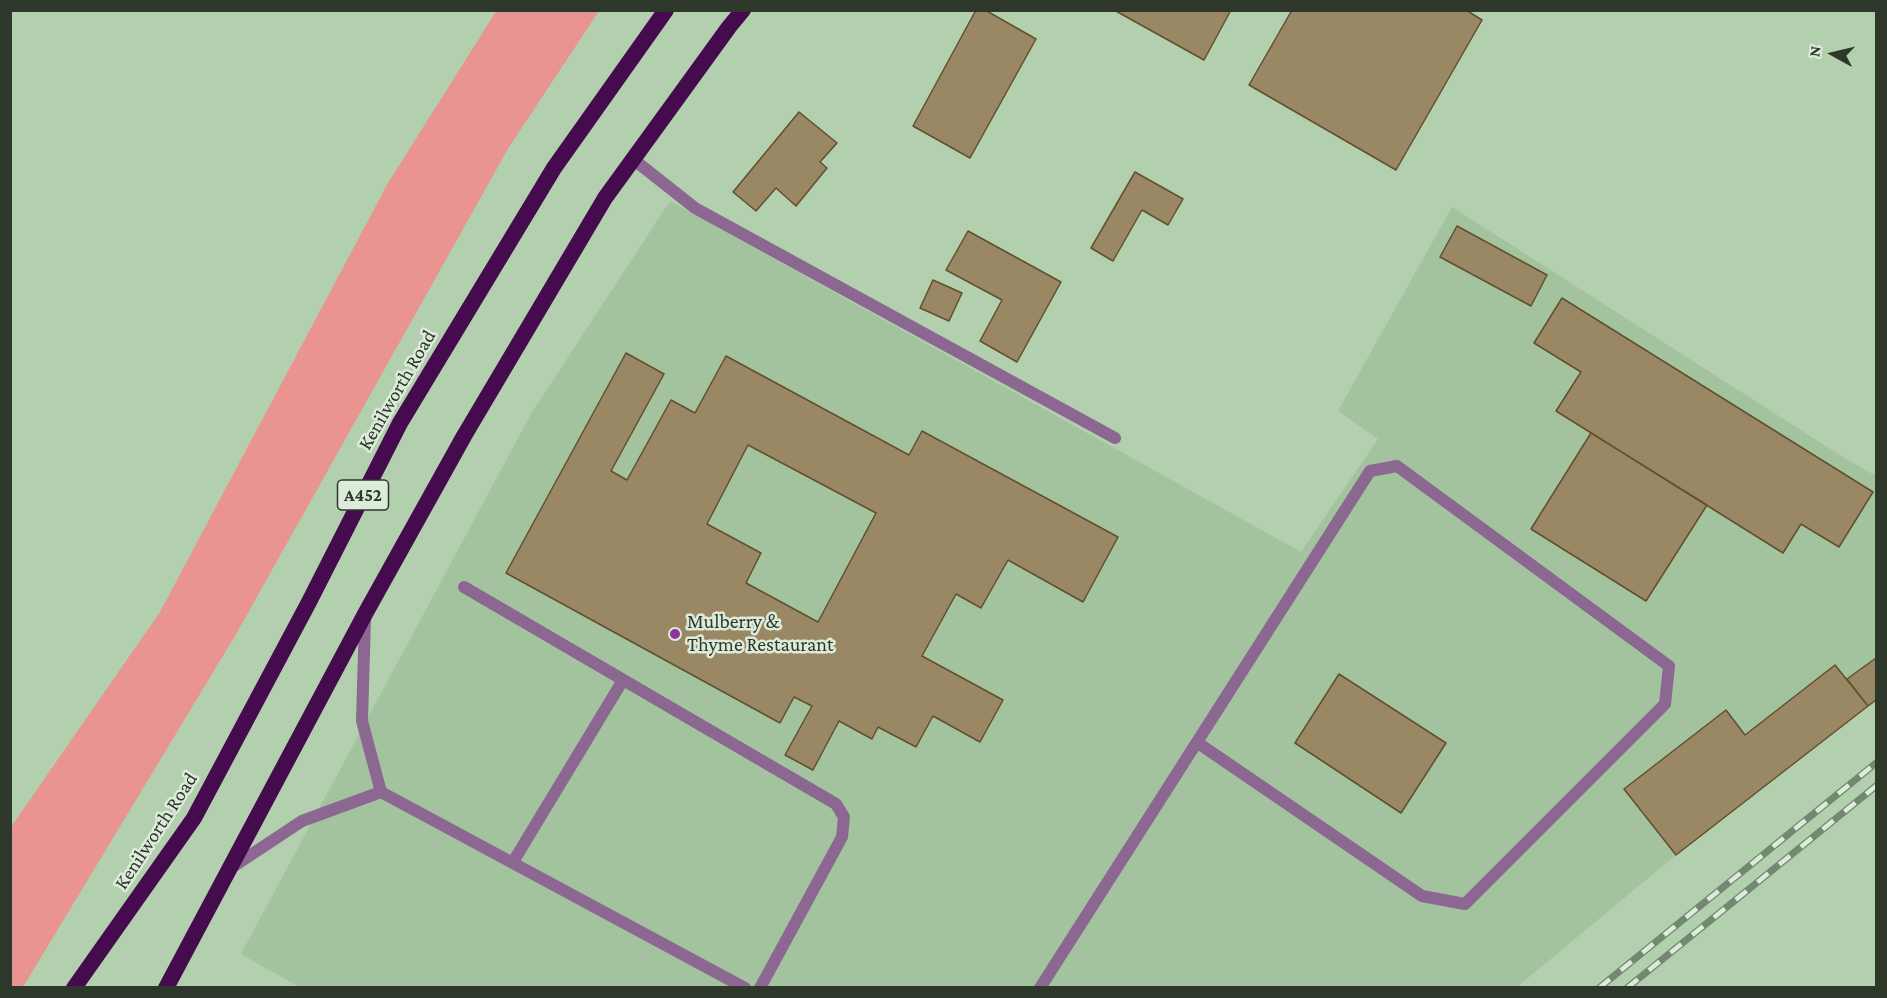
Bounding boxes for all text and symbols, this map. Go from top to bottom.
north arrow [1803,24,1863,84]
text: N [1806,45,1824,58]
street label: Kenilworth Road [353,326,441,454]
road number: A452 [338,480,388,510]
place label: Mulberry & Thyme Restaurant [687,610,834,657]
marker: Mulberry & Thyme Restaurant [668,627,682,641]
street label: Kenilworth Road [109,768,203,894]

